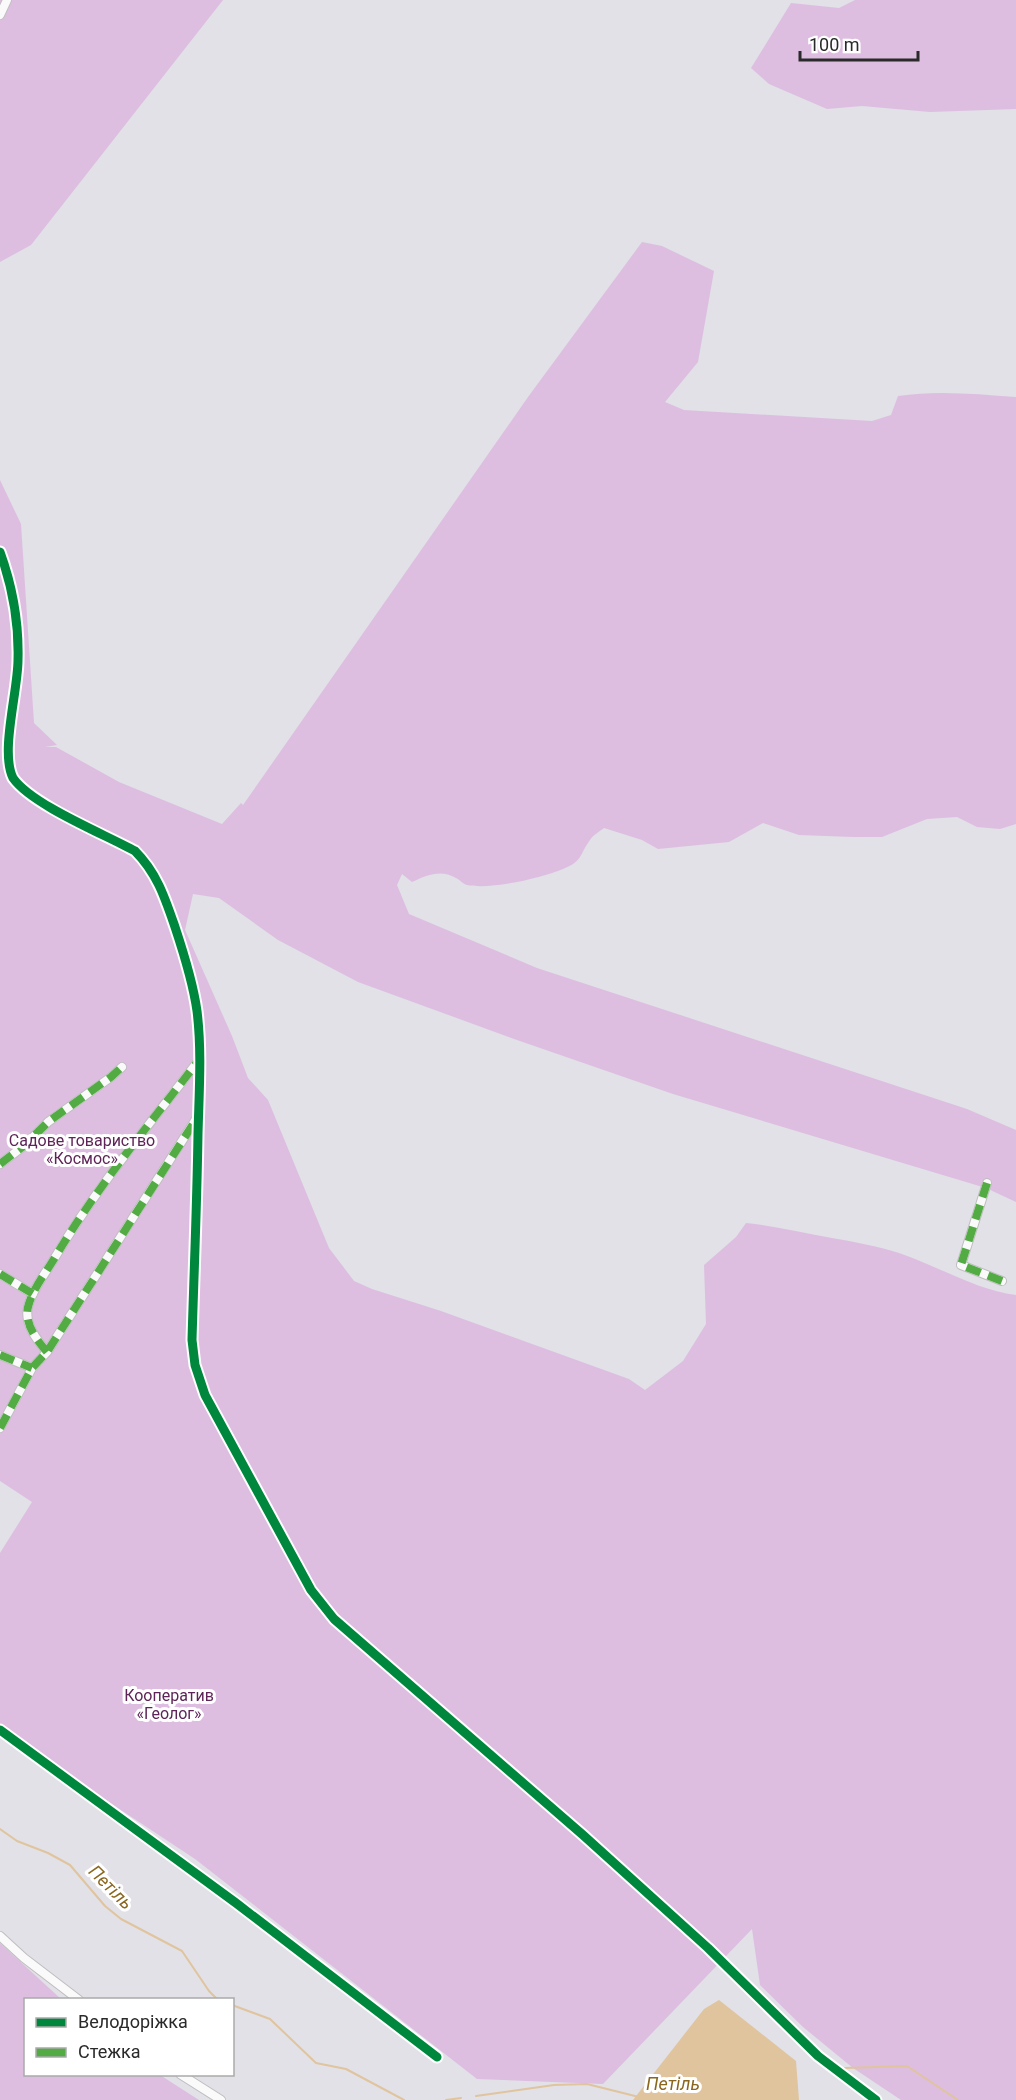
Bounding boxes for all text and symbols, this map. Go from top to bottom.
scale bar [800,24,918,62]
text: 100 m [809,34,860,55]
park label: Садове товариство «Космос» [9,1131,155,1168]
park label: Кооператив «Геолог» [124,1686,214,1723]
water label: Петіль [85,1861,137,1913]
legend [24,1998,234,2076]
text: Велодоріжка [78,2011,188,2032]
text: Стежка [78,2041,141,2062]
water label: Петіль [646,2073,700,2094]

